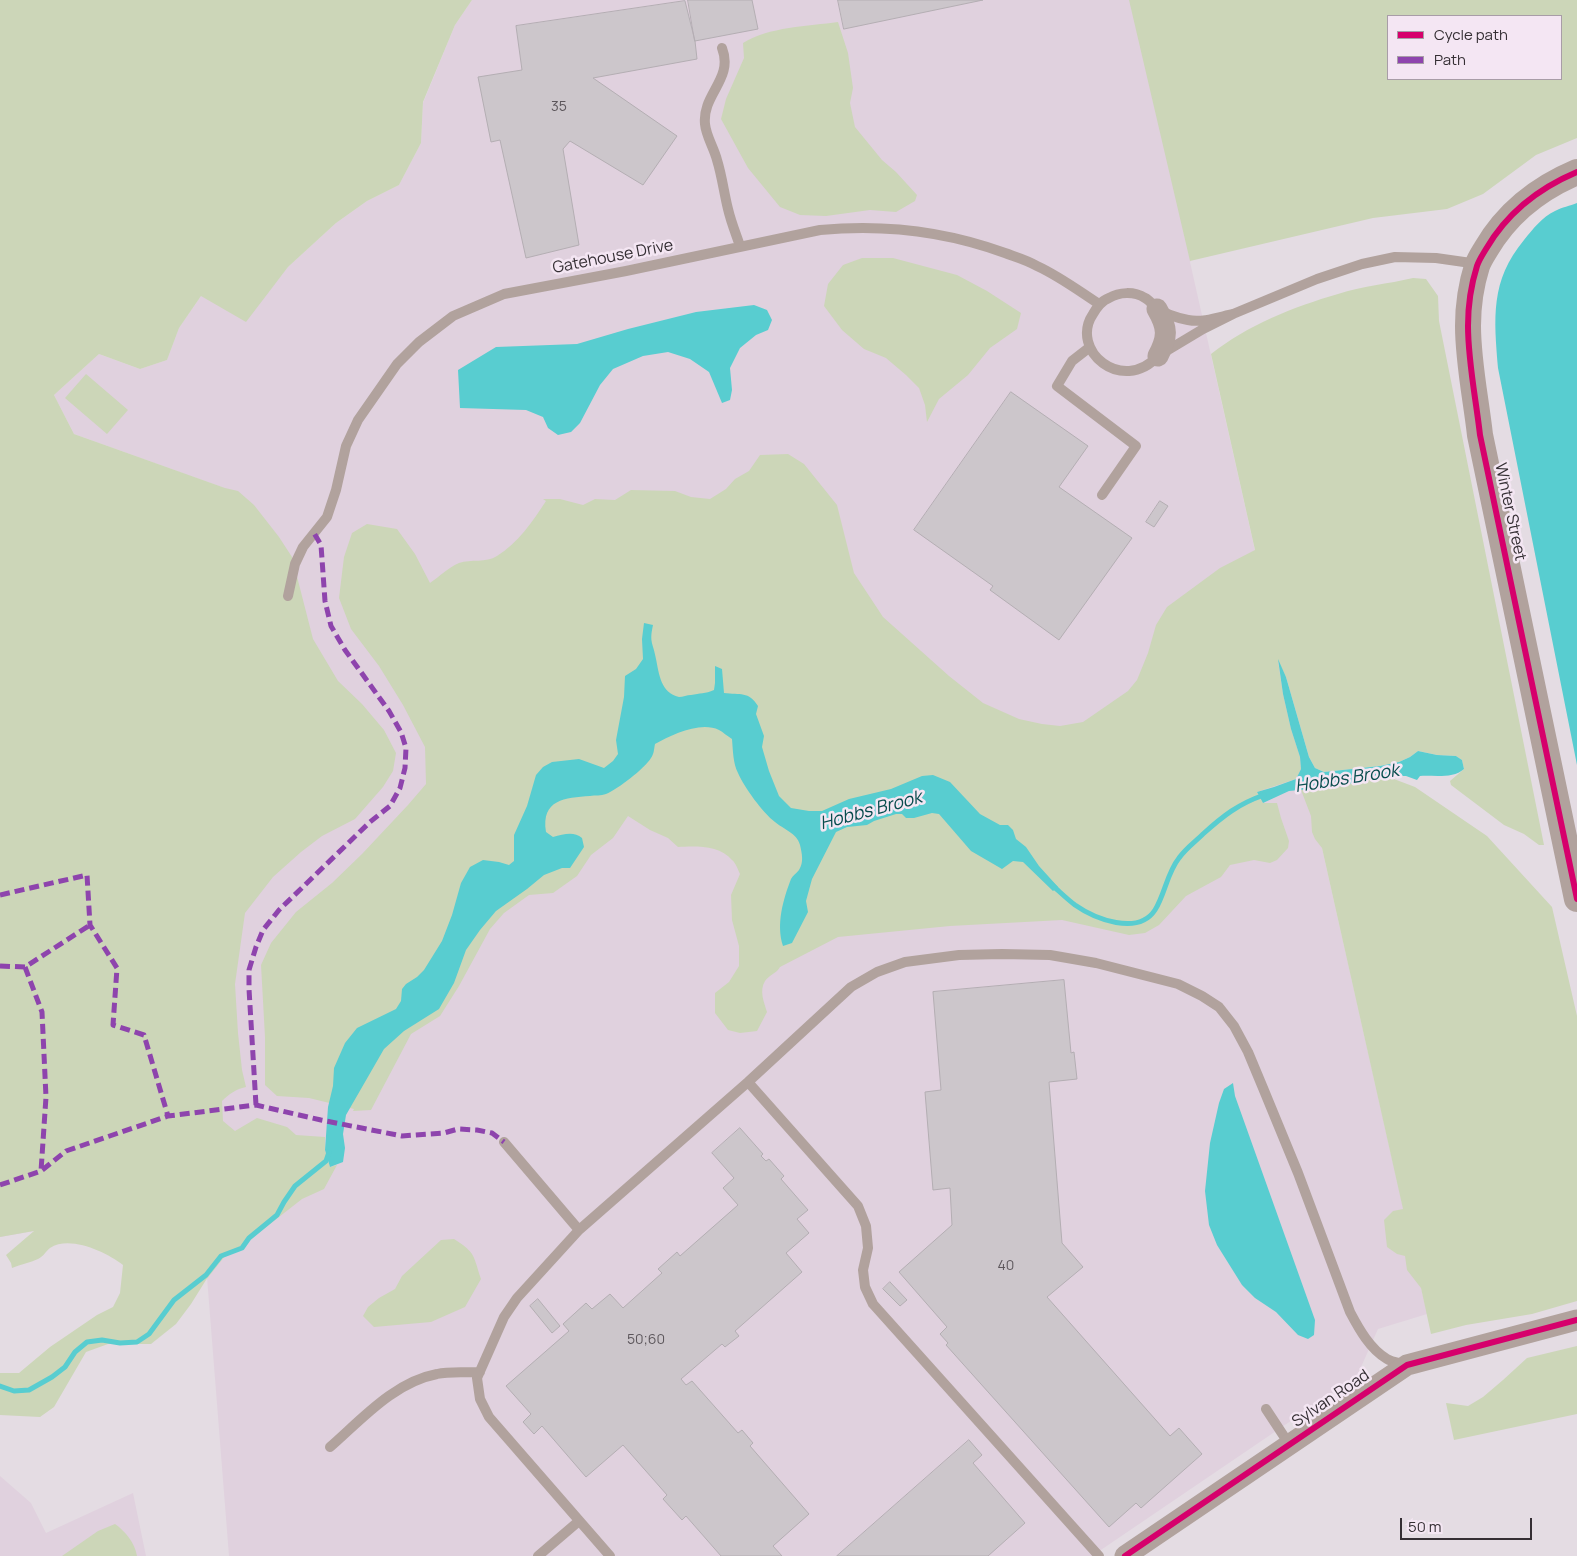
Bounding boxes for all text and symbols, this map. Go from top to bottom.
legend [1387,15,1562,80]
text: Cycle path [1434,24,1508,45]
text: Path [1434,49,1466,70]
house number: 35 [551,99,567,115]
street label: Gatehouse Drive [551,236,675,278]
street label: Winter Street [1490,461,1530,563]
water label: Hobbs Brook [1294,760,1400,798]
water label: Hobbs Brook [818,787,924,835]
house number: 40 [998,1258,1014,1274]
house number: 50;60 [627,1332,665,1348]
street label: Sylvan Road [1289,1366,1373,1432]
scale bar [1402,1508,1534,1540]
text: 50 m [1408,1516,1442,1537]

